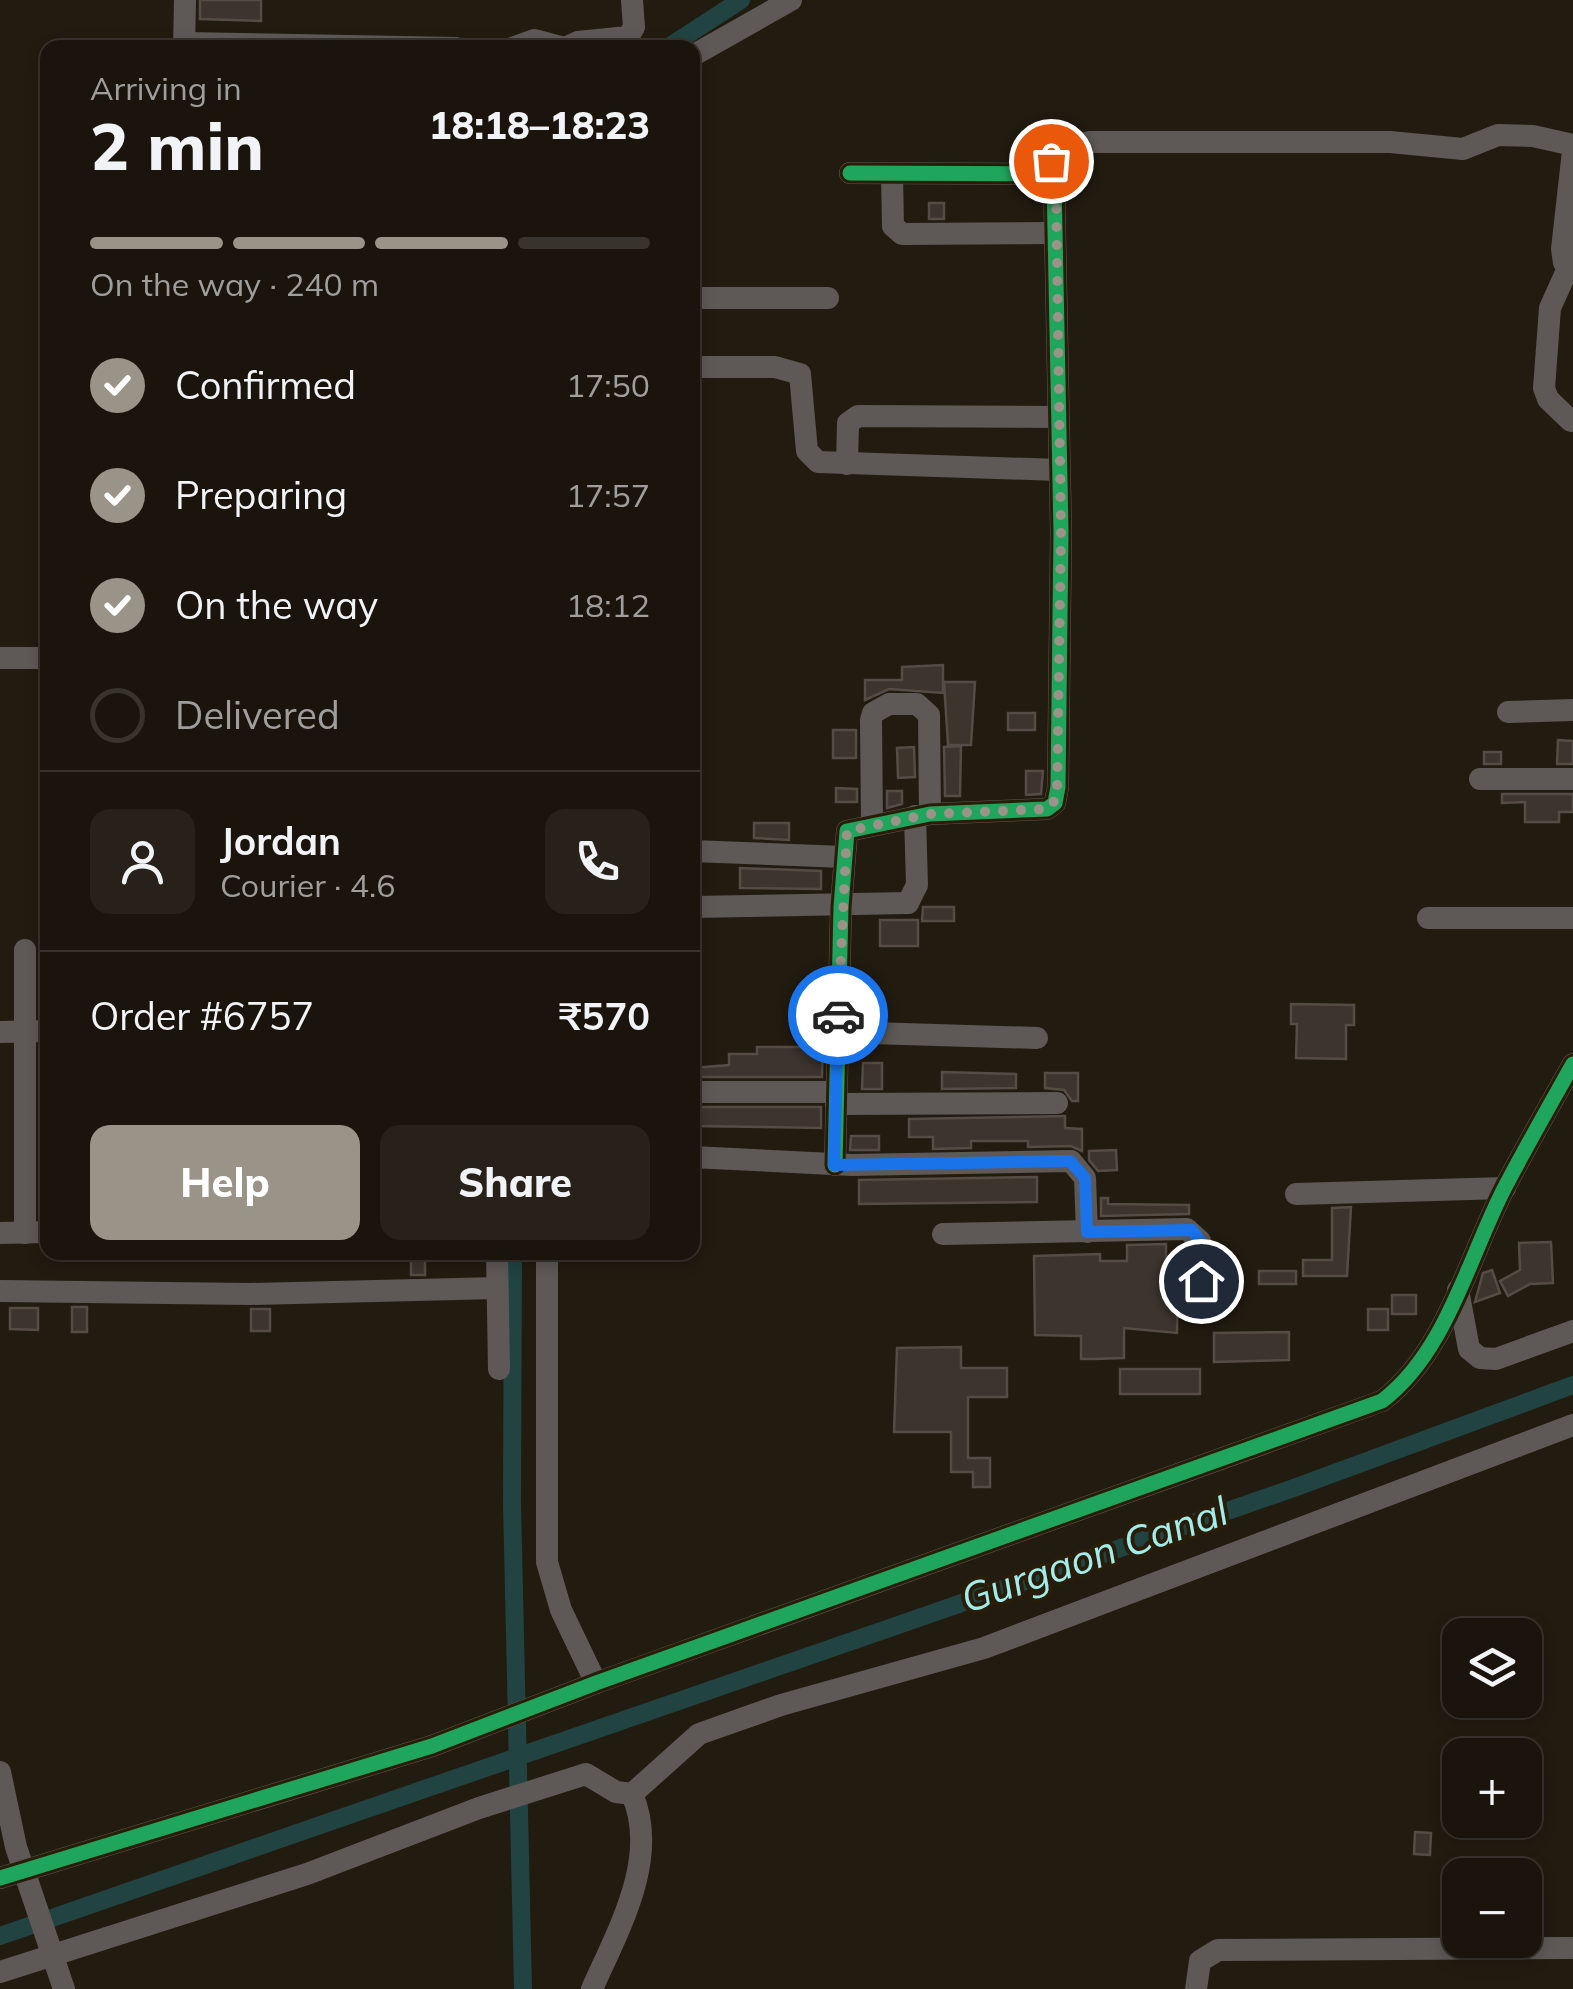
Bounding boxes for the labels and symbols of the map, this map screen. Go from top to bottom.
pin [1009,119,1094,204]
courier [788,965,888,1065]
pin [1159,1239,1244,1324]
water label: Gurgaon Canal [954,1485,1235,1623]

